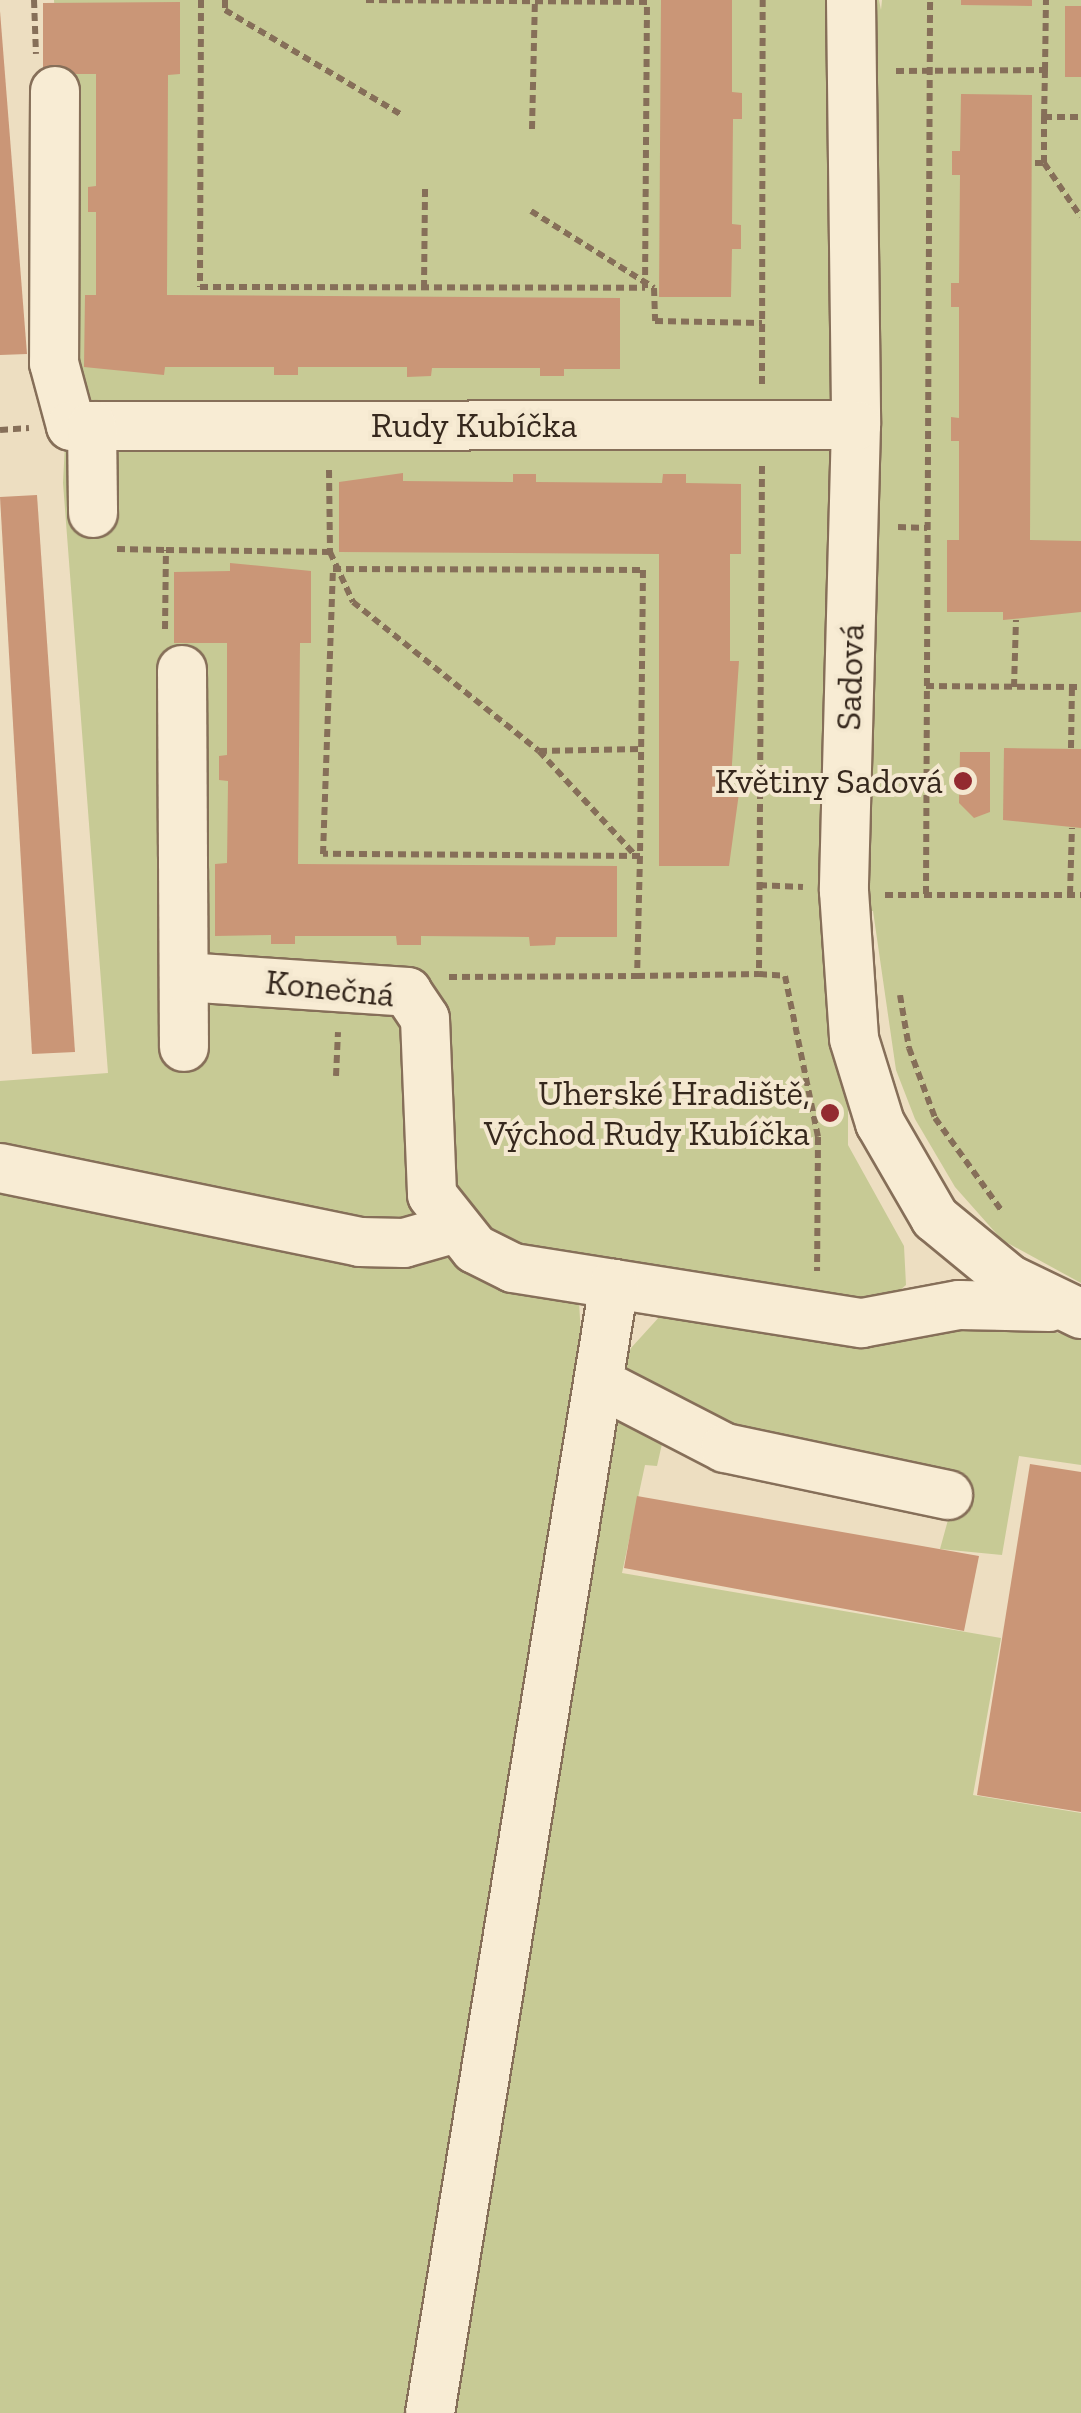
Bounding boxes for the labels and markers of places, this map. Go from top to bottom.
place label: Květiny Sadová [714,760,943,802]
marker: Květiny Sadová [952,770,974,792]
place label: Uherské Hradiště, Východ Rudy Kubíčka [483,1072,810,1154]
marker: Uherské Hradiště, Východ Rudy Kubíčka [819,1102,841,1124]

